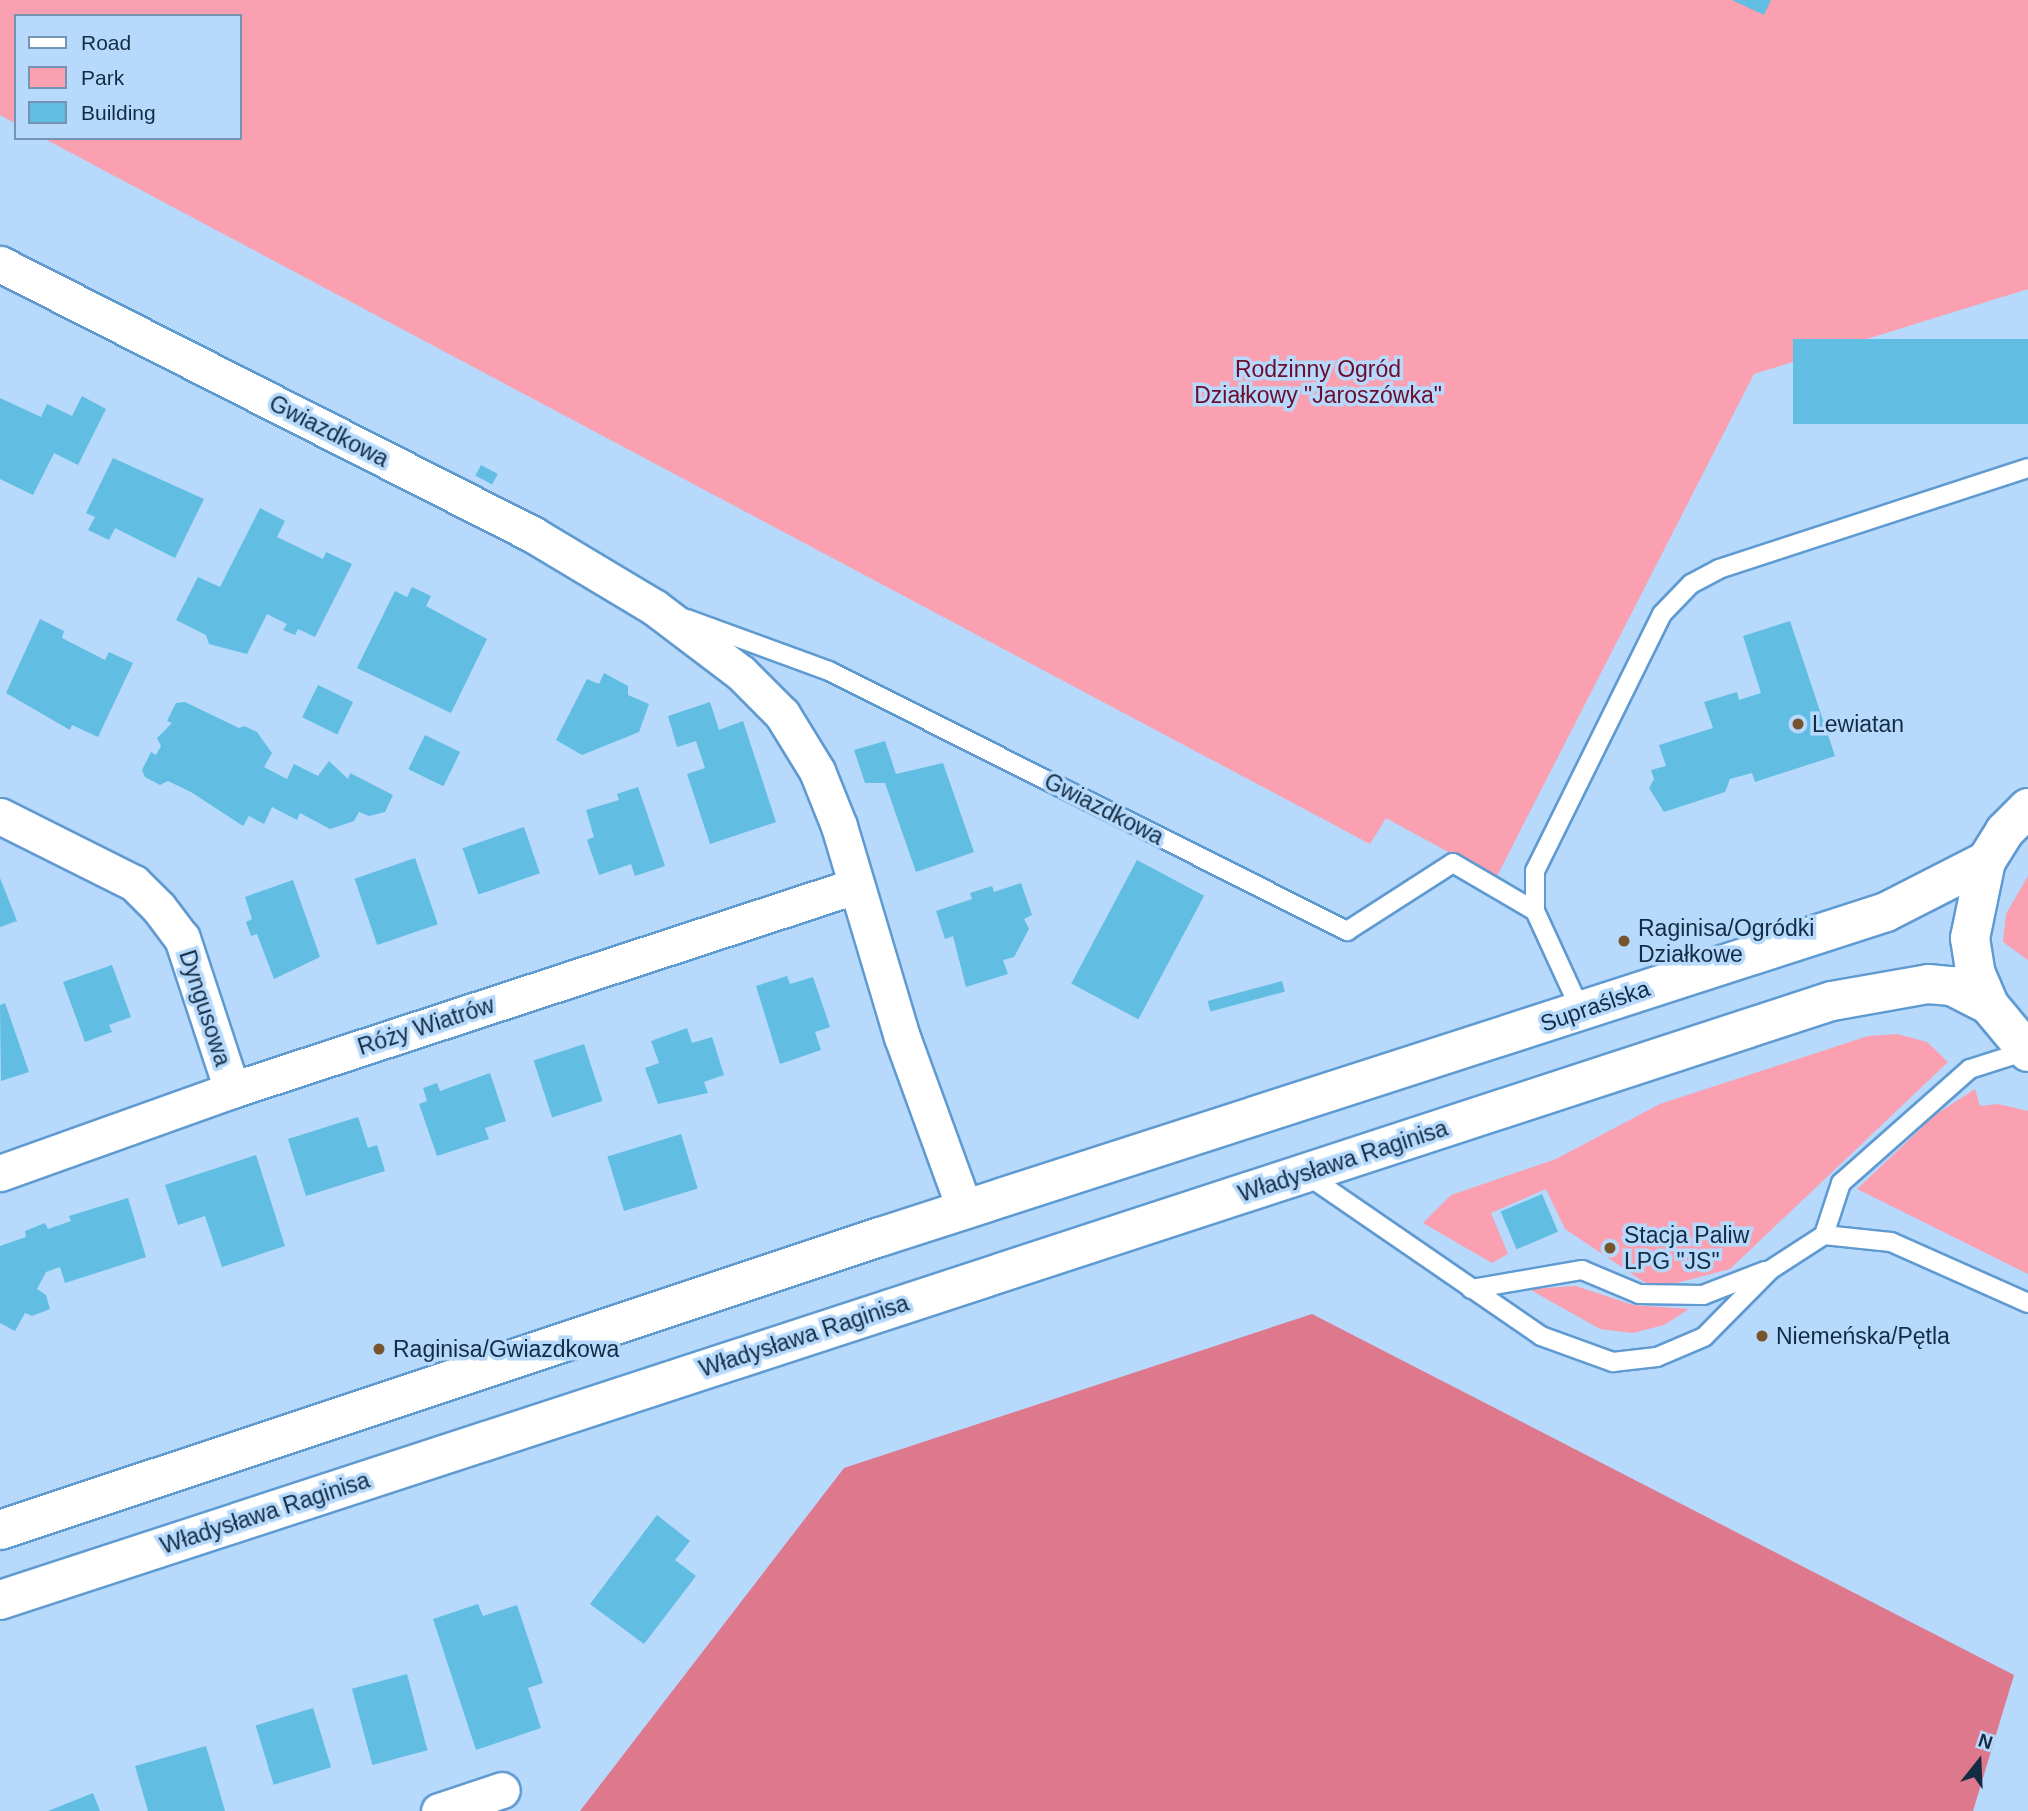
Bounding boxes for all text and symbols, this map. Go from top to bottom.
legend [14,14,242,140]
text: Road [81,31,131,54]
text: Park [81,66,124,89]
text: Building [81,101,156,124]
park label: Rodzinny Ogród Działkowy "Jaroszówka" [1194,355,1442,409]
street label: Gwiazdkowa [265,389,393,473]
place label: Lewiatan [1812,710,1904,738]
marker: Lewiatan [1790,716,1806,732]
street label: Gwiazdkowa [1040,767,1168,851]
place label: Raginisa/Ogródki Działkowe [1638,914,1814,968]
marker: Raginisa/Ogródki Działkowe [1616,933,1632,949]
street label: Dyngusowa [173,947,237,1069]
street label: Supraślska [1537,974,1653,1038]
street label: Róży Wiatrów [354,991,498,1061]
street label: Władysława Raginisa [1235,1114,1451,1208]
place label: Stacja Paliw LPG "JS" [1624,1221,1749,1275]
marker: Stacja Paliw LPG "JS" [1602,1240,1618,1256]
street label: Władysława Raginisa [696,1289,912,1383]
place label: Niemeńska/Pętla [1776,1322,1950,1350]
marker: Niemeńska/Pętla [1754,1328,1770,1344]
place label: Raginisa/Gwiazdkowa [393,1335,619,1363]
marker: Raginisa/Gwiazdkowa [371,1341,387,1357]
street label: Władysława Raginisa [157,1466,373,1560]
north arrow [1944,1727,2014,1797]
text: N [1976,1729,1995,1754]

